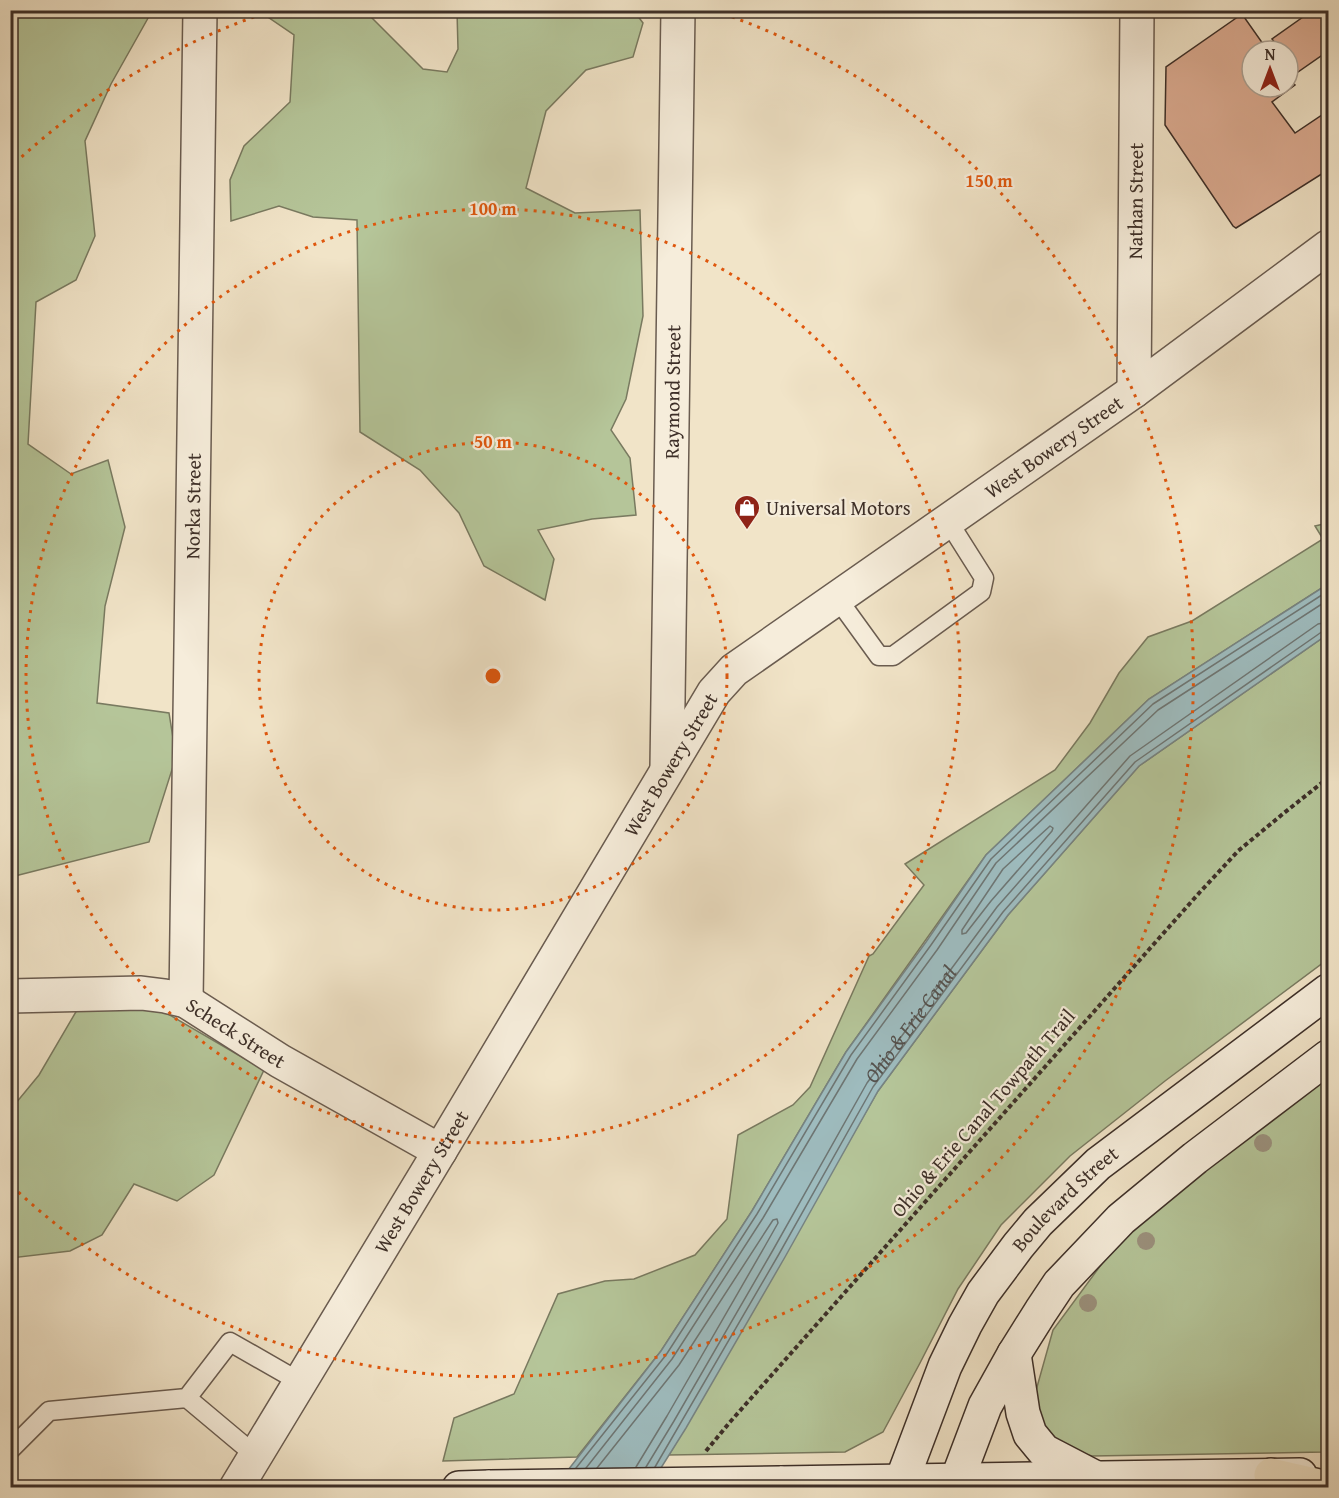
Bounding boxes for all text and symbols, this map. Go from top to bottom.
north arrow [1240,39,1300,99]
text: N [1265,42,1276,66]
street label: Nathan Street [1120,143,1150,259]
text: 150 m [965,167,1013,194]
text: 100 m [469,195,517,222]
street label: Raymond Street [656,325,687,459]
street label: West Bowery Street [978,388,1128,505]
text: 50 m [474,428,513,455]
street label: Norka Street [177,453,208,559]
shop icon: Universal Motors [732,493,762,531]
place label: Universal Motors [766,493,911,522]
centre of rings [483,666,503,686]
street label: West Bowery Street [616,687,724,842]
water label: Ohio & Erie Canal [856,959,964,1089]
street label: Scheck Street [181,990,291,1075]
street label: Ohio & Erie Canal Towpath Trail [884,1002,1082,1223]
street label: West Bowery Street [366,1104,475,1259]
street label: Boulevard Street [1004,1139,1124,1258]

